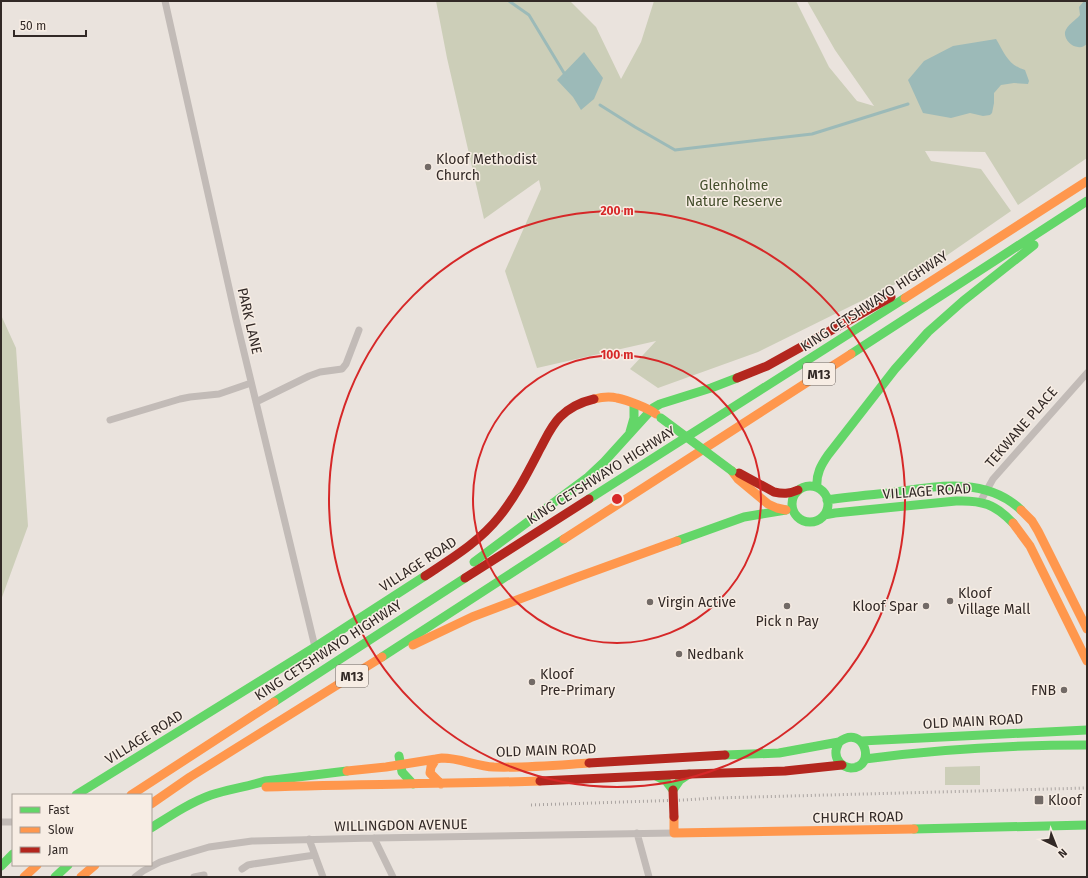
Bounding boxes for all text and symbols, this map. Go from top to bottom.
scale bar [14,12,86,38]
text: 50 m [20,19,46,33]
place label: Kloof Methodist Church [436,151,538,184]
marker: Kloof Methodist Church [423,162,433,172]
park label: Glenholme Nature Reserve [686,177,782,210]
text: 200 m [600,204,634,218]
street label: KING CETSHWAYO HIGHWAY [797,247,951,355]
street label: PARK LANE [234,286,265,356]
text: 100 m [601,348,633,362]
road number: M13 [803,363,835,385]
street label: TEKWANE PLACE [982,383,1061,471]
street label: KING CETSHWAYO HIGHWAY [524,422,679,528]
street label: VILLAGE ROAD [882,480,972,503]
centre of rings [610,492,624,506]
street label: VILLAGE ROAD [376,533,460,596]
place label: Kloof Village Mall [958,585,1030,618]
place label: Virgin Active [658,594,736,611]
street label: KING CETSHWAYO HIGHWAY [251,596,405,704]
marker: Kloof Village Mall [945,596,955,606]
marker: Virgin Active [645,597,655,607]
place label: Kloof Spar [852,598,919,615]
marker: Pick n Pay [782,601,792,611]
marker: Kloof Spar [921,601,931,611]
place label: Pick n Pay [755,613,819,630]
place label: Nedbank [687,646,745,663]
marker: Nedbank [674,649,684,659]
road number: M13 [336,665,368,687]
place label: Kloof Pre-Primary [540,666,615,699]
marker: Kloof Pre-Primary [527,677,537,687]
place label: FNB [1031,682,1056,699]
marker: FNB [1059,685,1069,695]
street label: VILLAGE ROAD [102,707,186,768]
street label: OLD MAIN ROAD [922,710,1024,733]
street label: OLD MAIN ROAD [495,740,597,761]
place label: Kloof [1048,792,1083,809]
legend [12,794,152,866]
marker: Kloof [1033,794,1045,806]
text: Fast [48,803,70,817]
street label: CHURCH ROAD [812,808,904,827]
street label: WILLINGDON AVENUE [334,816,468,835]
text: Slow [48,823,74,837]
north arrow [1036,826,1076,866]
text: Jam [48,843,68,857]
text: N [1055,846,1070,860]

